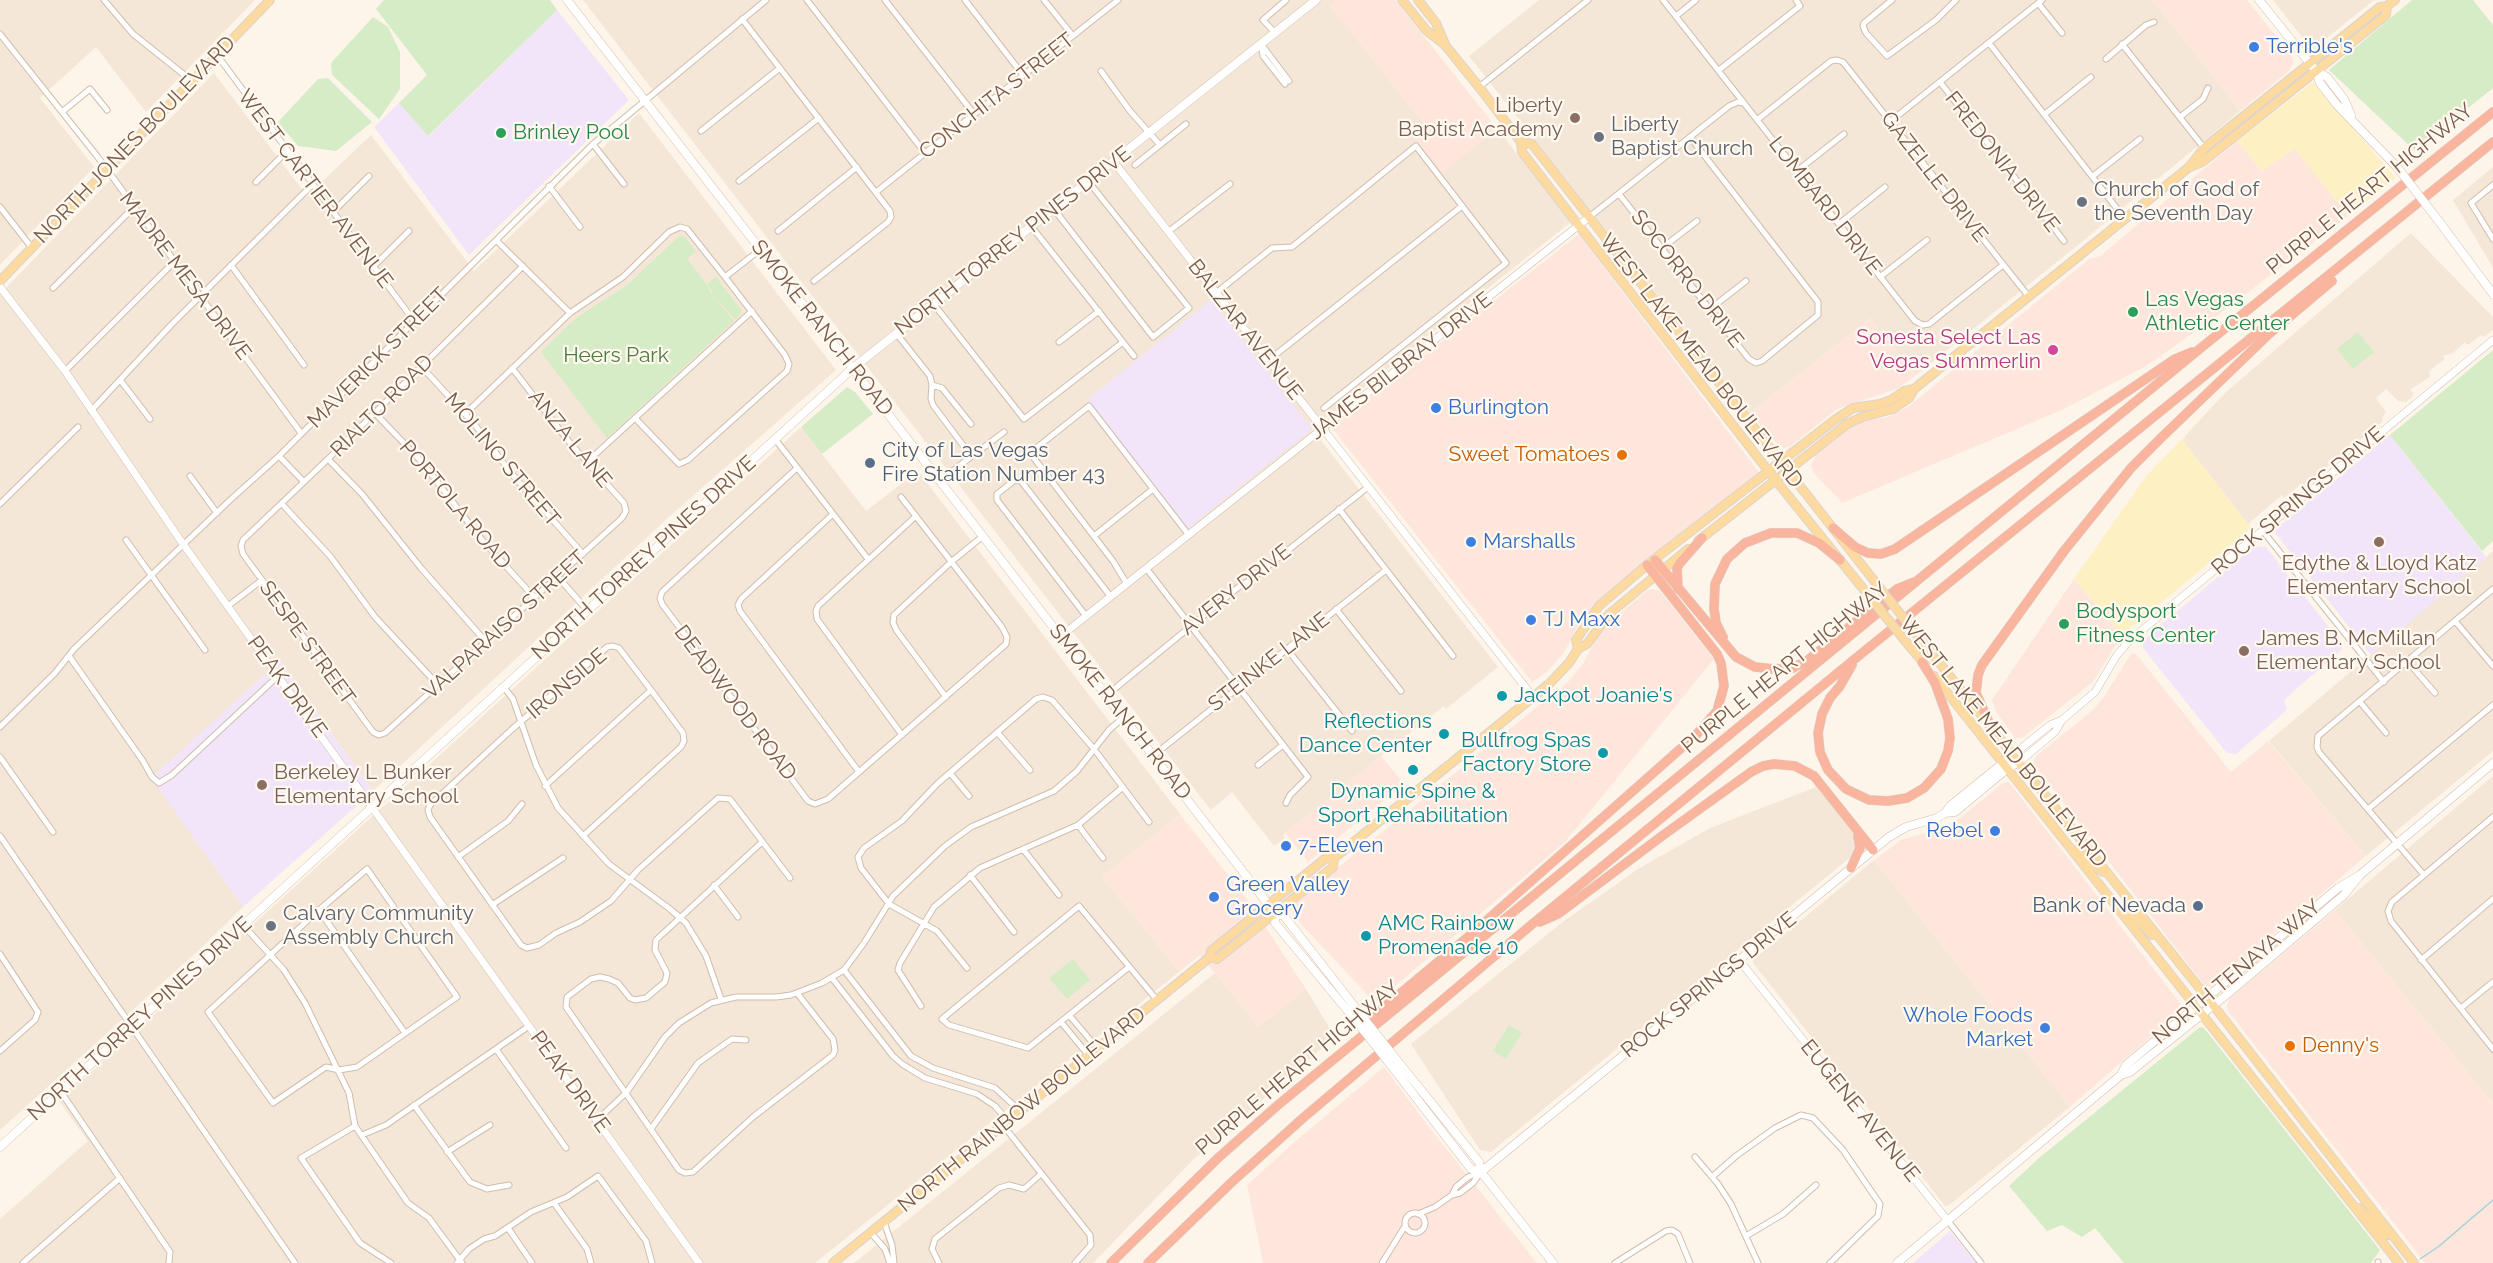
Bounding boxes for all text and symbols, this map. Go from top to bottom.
street label: CONCHITA STREET [914,28,1080,164]
street label: NORTH JONES BOULEVARD [29,31,241,249]
place label: Terrible's [2266,34,2353,60]
marker: Terrible's [2247,40,2261,54]
street label: WEST CARTIER AVENUE [232,85,398,293]
street label: FREDONIA DRIVE [1939,87,2065,237]
place label: Liberty Baptist Academy [1398,93,1563,143]
street label: PURPLE HEART HIGHWAY [2262,98,2478,280]
street label: GAZELLE DRIVE [1875,107,1993,247]
marker: Liberty Baptist Academy [1568,111,1582,125]
place label: Liberty Baptist Church [1611,112,1753,162]
place label: Brinley Pool [513,120,629,146]
marker: Brinley Pool [494,126,508,140]
marker: Liberty Baptist Church [1592,130,1606,144]
street label: LOMBARD DRIVE [1763,132,1887,280]
street label: NORTH TORREY PINES DRIVE [890,141,1136,341]
place label: Church of God of the Seventh Day [2094,177,2259,227]
street label: MADRE MESA DRIVE [114,187,256,365]
marker: Church of God of the Seventh Day [2075,195,2089,209]
street label: SOCORRO DRIVE [1625,205,1749,353]
street label: WEST LAKE MEAD BOULEVARD [1594,229,1808,493]
street label: SMOKE RANCH ROAD [746,235,898,421]
street label: BALZAR AVENUE [1182,255,1308,405]
street label: MAVERICK STREET [303,283,453,433]
street label: JAMES BILBRAY DRIVE [1305,287,1497,445]
place label: Las Vegas Athletic Center [2145,287,2290,337]
marker: Las Vegas Athletic Center [2126,305,2140,319]
place label: Sonesta Select Las Vegas Summerlin [1856,325,2041,375]
park label: Heers Park [563,343,669,369]
marker: Sonesta Select Las Vegas Summerlin [2046,343,2060,357]
street label: RIALTO ROAD [326,350,438,462]
street label: ANZA LANE [523,385,617,493]
street label: MOLINO STREET [439,388,565,532]
place label: Burlington [1448,395,1549,421]
marker: Burlington [1429,401,1443,415]
street label: ROCK SPRINGS DRIVE [2206,421,2390,581]
street label: PORTOLA ROAD [394,435,516,575]
place label: City of Las Vegas Fire Station Number 43 [882,438,1105,488]
place label: Sweet Tomatoes [1449,442,1610,468]
marker: Sweet Tomatoes [1615,448,1629,462]
street label: NORTH TORREY PINES DRIVE [527,451,761,665]
marker: City of Las Vegas Fire Station Number 43 [863,456,877,470]
place label: Marshalls [1483,529,1576,555]
marker: Marshalls [1464,535,1478,549]
marker: Edythe & Lloyd Katz Elementary School [2372,535,2386,549]
street label: AVERY DRIVE [1176,539,1296,641]
street label: VALPARAISO STREET [418,545,592,705]
place label: Edythe & Lloyd Katz Elementary School [2282,551,2476,601]
street label: SESPE STREET [254,576,360,710]
street label: PURPLE HEART HIGHWAY [1677,577,1893,759]
place label: Bodysport Fitness Center [2076,599,2216,649]
street label: STEINKE LANE [1203,607,1335,717]
place label: TJ Maxx [1543,607,1620,633]
street label: WEST LAKE MEAD BOULEVARD [1894,611,2112,873]
marker: TJ Maxx [1524,613,1538,627]
marker: Bodysport Fitness Center [2057,617,2071,631]
street label: SMOKE RANCH ROAD [1044,619,1196,805]
street label: DEADWOOD ROAD [668,620,802,786]
place label: James B. McMillan Elementary School [2256,626,2440,676]
street label: PEAK DRIVE [242,631,332,743]
street label: IRONSIDE [522,643,612,725]
marker: James B. McMillan Elementary School [2237,644,2251,658]
place label: Jackpot Joanie's [1514,683,1673,709]
marker: Jackpot Joanie's [1495,689,1509,703]
place label: Reflections Dance Center [1299,709,1432,759]
marker: Reflections Dance Center [1437,727,1451,741]
place label: Bullfrog Spas Factory Store [1461,728,1591,778]
marker: Bullfrog Spas Factory Store [1596,746,1610,760]
place label: Berkeley L Bunker Elementary School [274,760,458,810]
marker: Dynamic Spine & Sport Rehabilitation [1406,763,1420,777]
marker: Berkeley L Bunker Elementary School [255,778,269,792]
place label: Dynamic Spine & Sport Rehabilitation [1318,779,1508,829]
place label: Rebel [1926,818,1983,844]
marker: Rebel [1988,824,2002,838]
place label: 7-Eleven [1298,833,1383,859]
marker: 7-Eleven [1279,839,1293,853]
place label: Green Valley Grocery [1226,872,1350,922]
marker: Green Valley Grocery [1207,890,1221,904]
place label: Bank of Nevada [2032,893,2186,919]
street label: NORTH TENAYA WAY [2148,894,2326,1050]
marker: Bank of Nevada [2191,899,2205,913]
place label: Calvary Community Assembly Church [283,901,474,951]
street label: ROCK SPRINGS DRIVE [1616,907,1802,1063]
place label: AMC Rainbow Promenade 10 [1378,911,1518,961]
street label: NORTH TORREY PINES DRIVE [23,912,257,1126]
marker: Calvary Community Assembly Church [264,919,278,933]
marker: AMC Rainbow Promenade 10 [1359,929,1373,943]
street label: PURPLE HEART HIGHWAY [1191,975,1405,1161]
street label: NORTH RAINBOW BOULEVARD [893,1002,1151,1218]
place label: Whole Foods Market [1903,1003,2033,1053]
marker: Whole Foods Market [2038,1021,2052,1035]
street label: PEAK DRIVE [525,1026,615,1138]
place label: Denny's [2302,1033,2379,1059]
street label: EUGENE AVENUE [1795,1035,1925,1187]
marker: Denny's [2283,1039,2297,1053]

